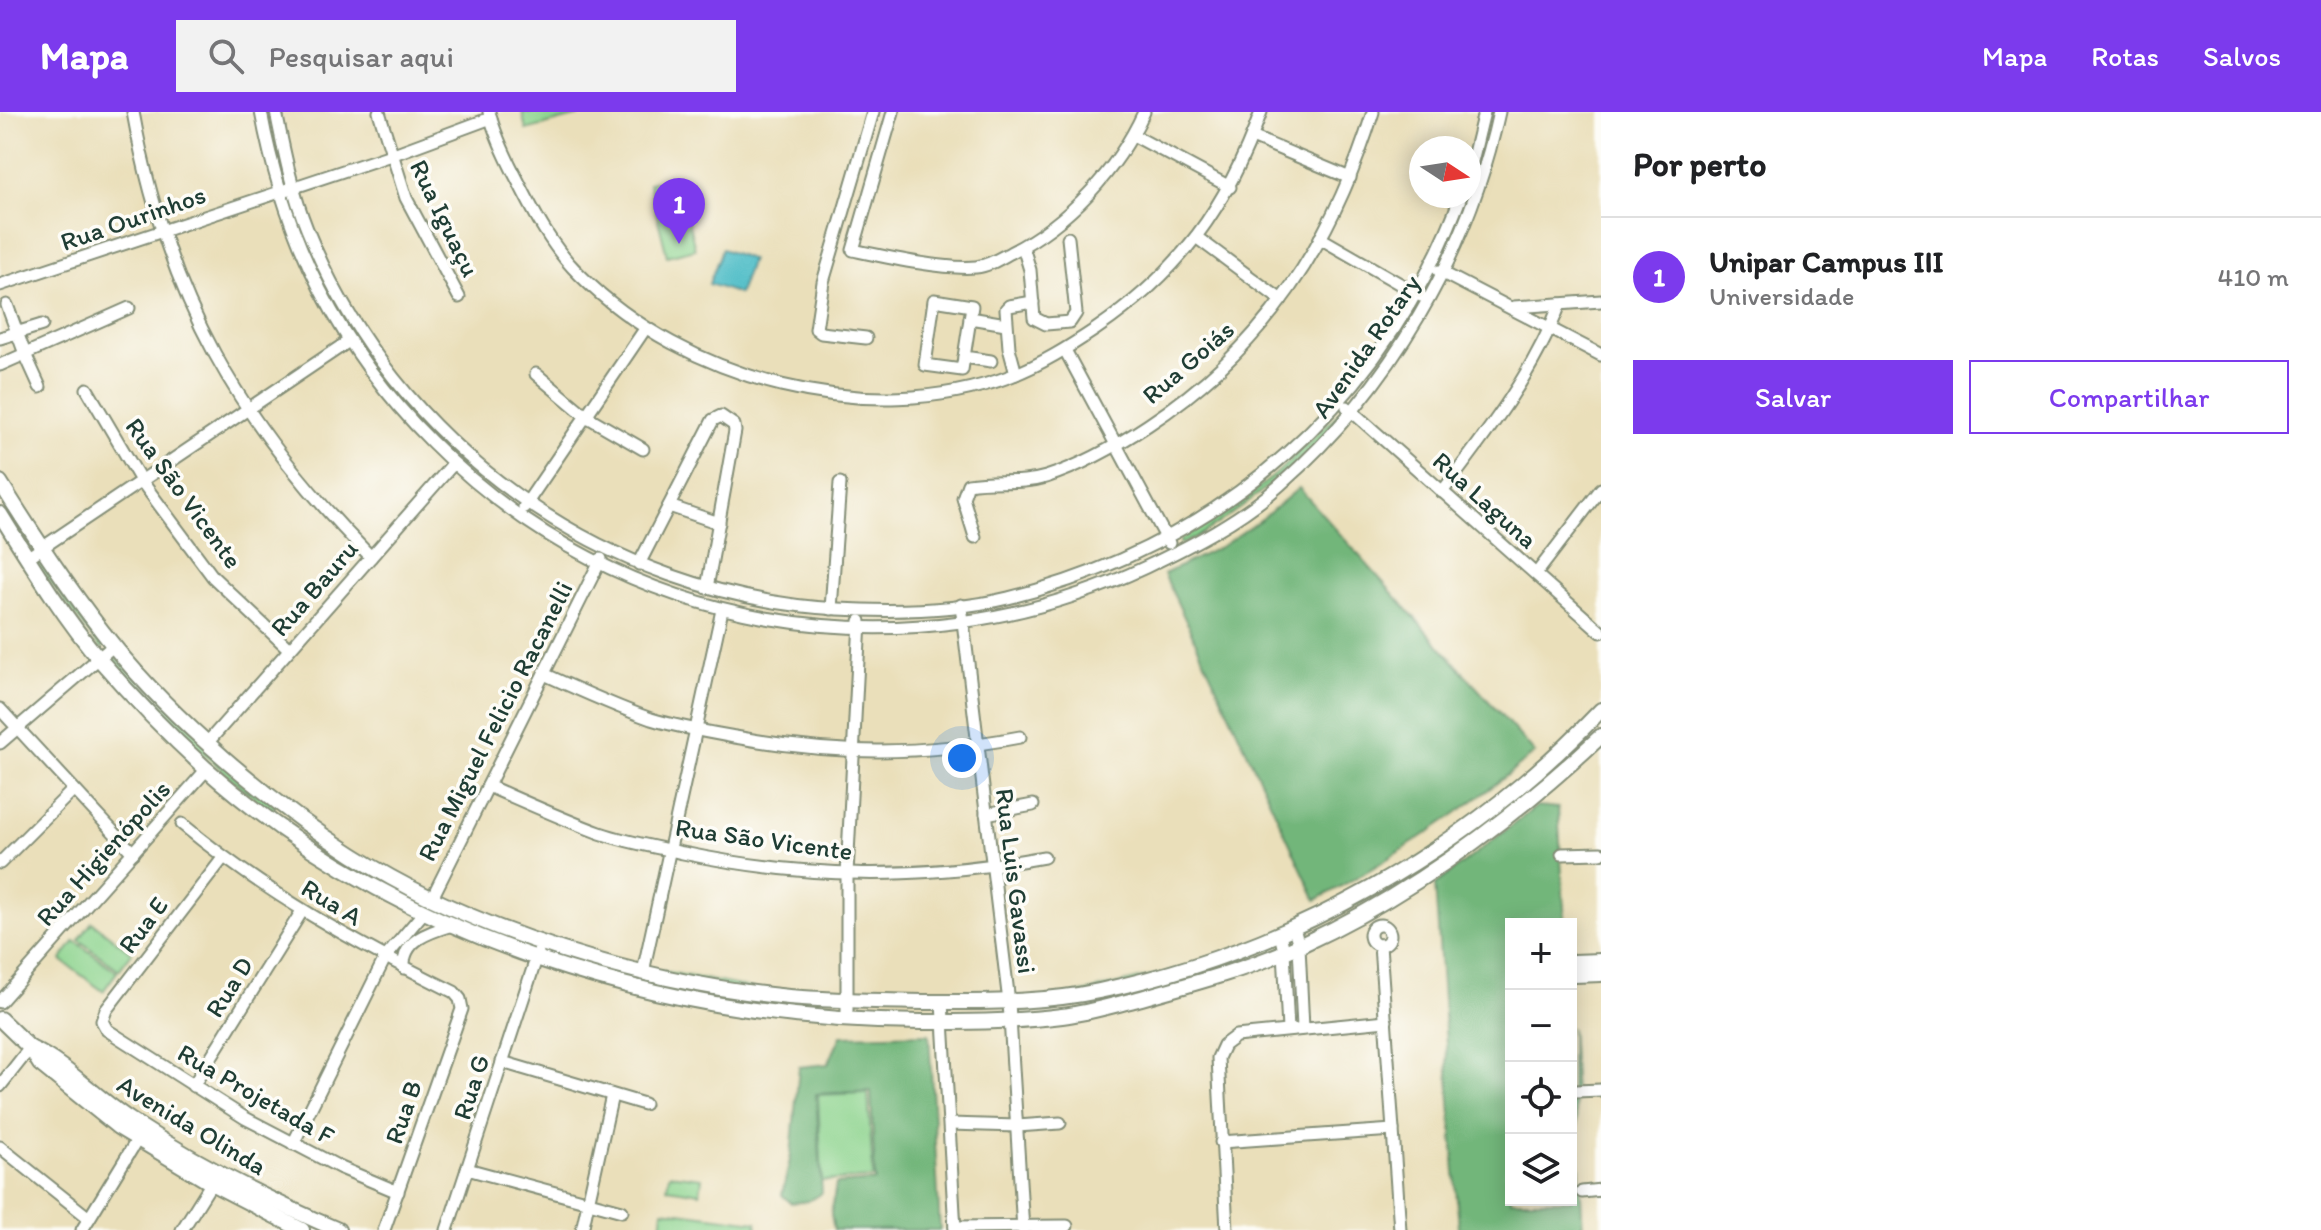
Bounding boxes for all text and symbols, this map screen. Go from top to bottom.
search box [176,20,736,92]
text: Mapa [40,33,128,79]
icon: search [204,34,248,78]
text: Pesquisar aqui [268,38,454,75]
text: Mapa [1982,39,2047,73]
text: Rotas [2091,39,2159,73]
text: Salvos [2203,39,2281,73]
north arrow [1409,136,1481,208]
text: Por perto [1633,144,1766,185]
street label: Rua Iguaçu [403,154,487,282]
street label: Rua Ourinhos [56,178,210,258]
pin: 1 [653,178,705,244]
text: Unipar Campus III [1709,243,1944,280]
text: 1 [1653,261,1665,293]
text: 410 m [2218,261,2289,293]
street label: Avenida Rotary [1305,268,1427,424]
text: Universidade [1709,280,1854,312]
street label: Rua Goiás [1135,313,1241,411]
button: Salvar [1633,360,1953,434]
button: Compartilhar [1969,360,2289,434]
street label: Rua São Vicente [119,411,249,575]
street label: Rua Laguna [1426,445,1544,555]
street label: Rua Bauru [263,533,365,643]
street label: Rua Miguel Felicio Racanelli [410,576,580,866]
your location [942,738,982,778]
street label: Rua Higienópolis [29,773,177,933]
street label: Rua Luis Gavassi [989,786,1043,976]
street label: Rua São Vicente [673,811,855,867]
street label: Rua A [296,871,369,933]
street label: Rua E [111,890,175,960]
map controls [1505,918,1577,1206]
button: + [1505,918,1577,990]
street label: Rua D [198,951,260,1023]
button: − [1505,990,1577,1062]
street label: Rua Projetada F [172,1036,341,1152]
street label: Rua G [445,1050,497,1124]
button: locate [1505,1062,1577,1134]
street label: Avenida Olinda [112,1068,273,1182]
street label: Rua B [377,1076,429,1148]
button: layers [1505,1134,1577,1206]

